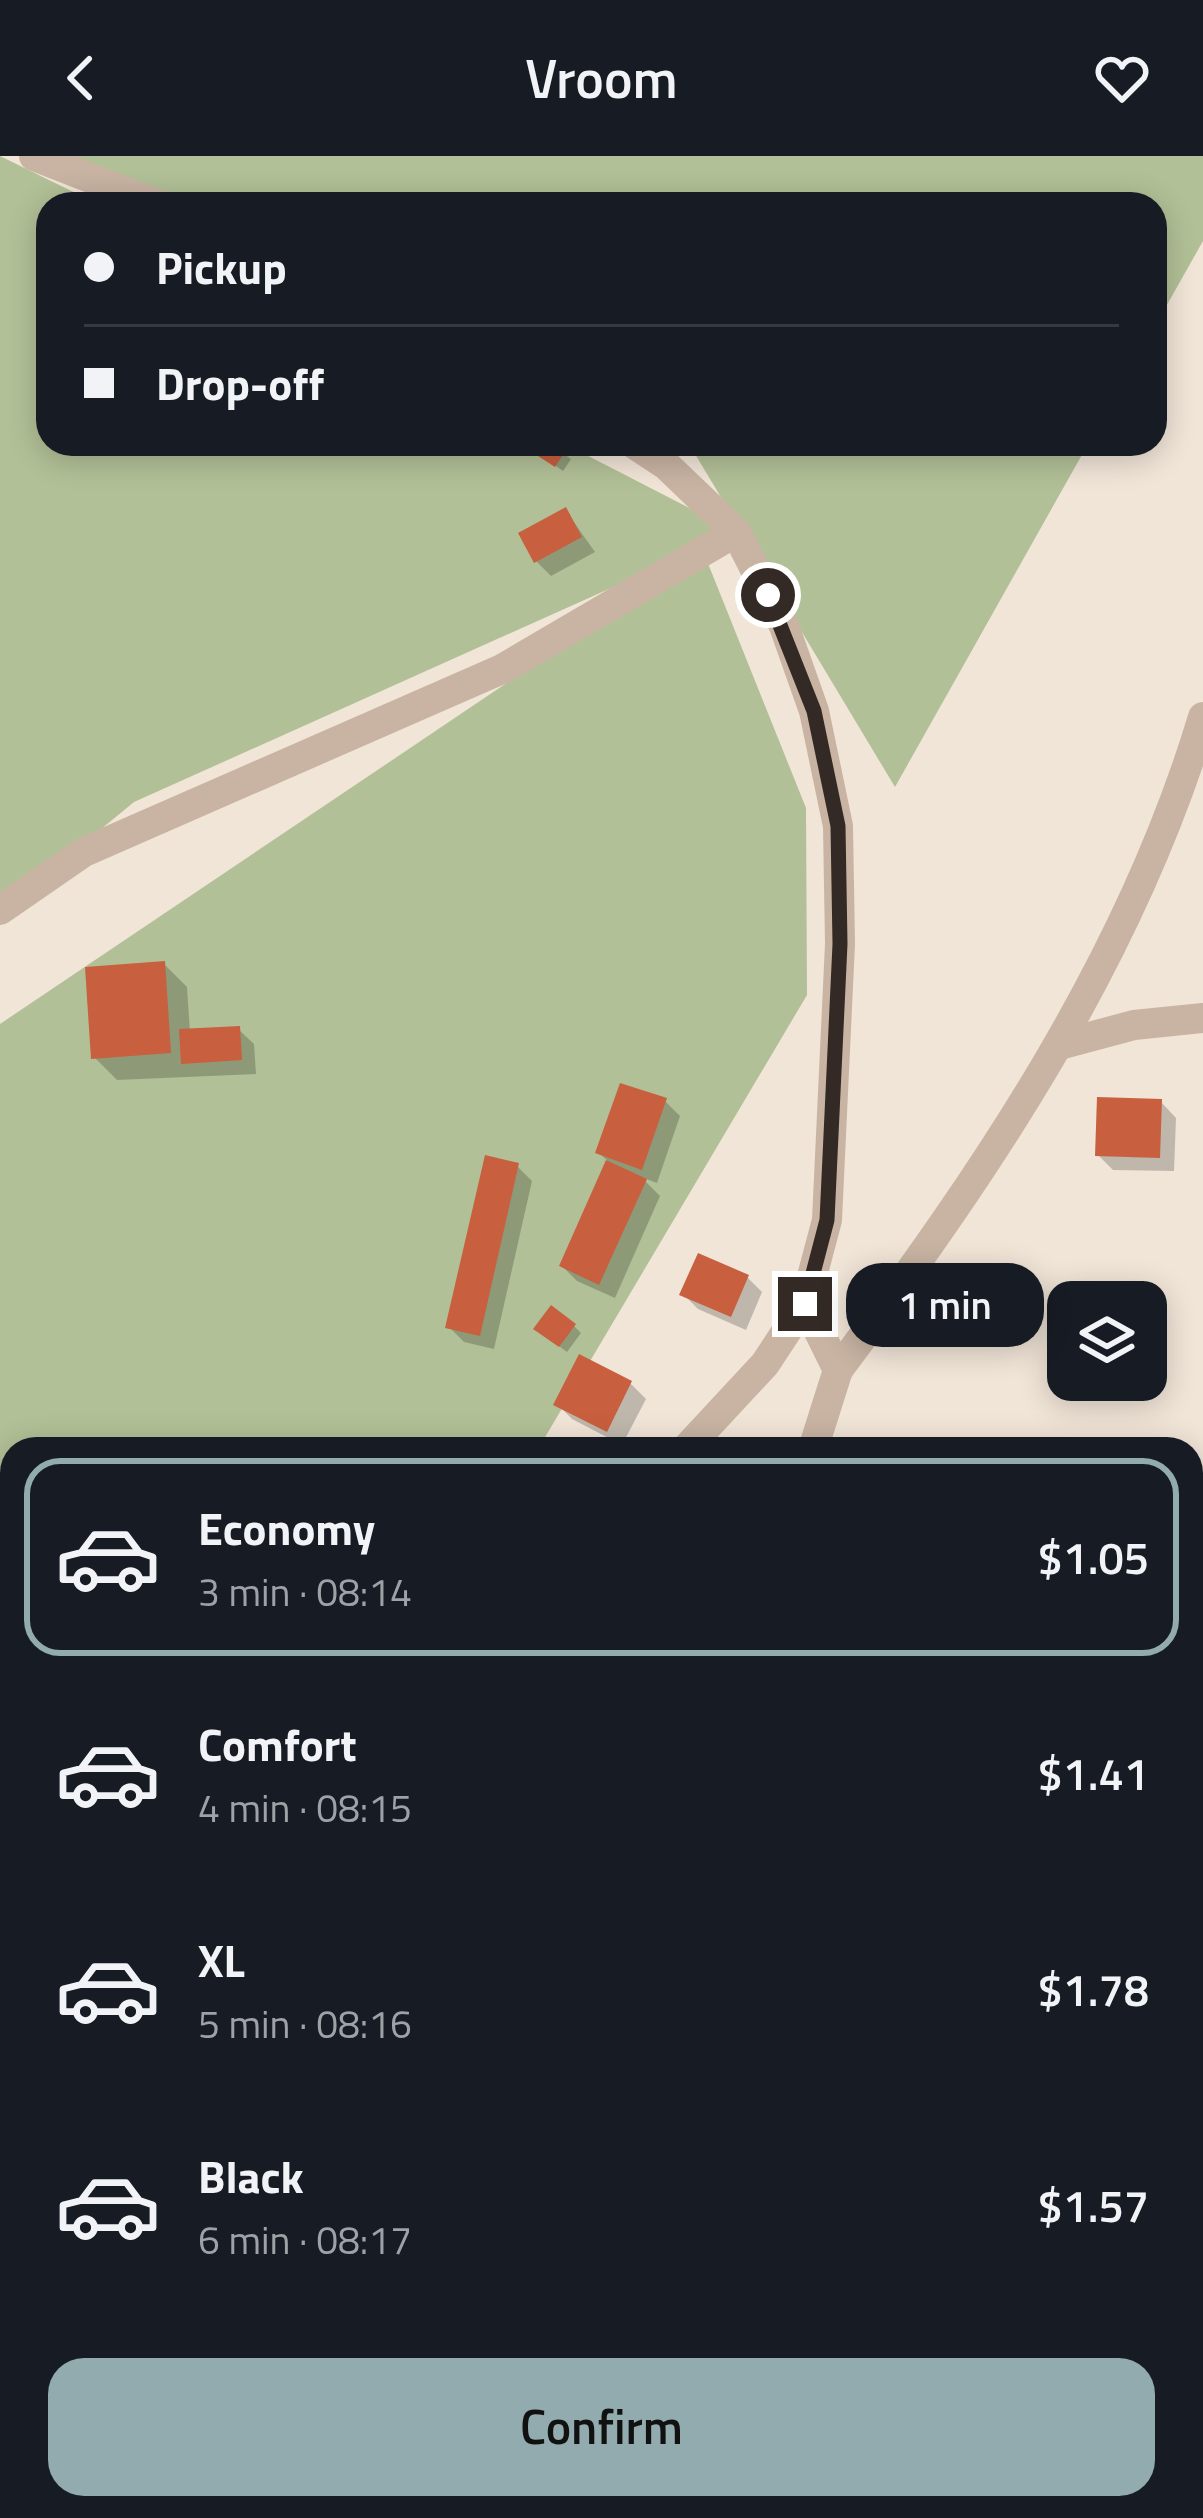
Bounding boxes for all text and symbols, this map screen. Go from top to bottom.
text: Vroom [525,37,678,119]
icon: back [48,45,114,111]
icon: heart [1089,45,1155,111]
text: Pickup [156,233,287,301]
text: Drop-off [156,349,324,417]
route start [741,568,795,622]
callout: 1 min [847,1262,1045,1346]
text: 1 min [898,1275,992,1334]
route end [778,1277,832,1331]
map controls [1047,1281,1167,1401]
button: layers [1047,1281,1167,1401]
text: Economy [198,1494,375,1562]
icon: car [54,1503,162,1611]
text: $1.05 [1037,1523,1149,1591]
text: 3 min · 08:14 [198,1562,412,1621]
text: Comfort [198,1710,357,1778]
icon: car [54,1719,162,1827]
text: $1.41 [1037,1739,1149,1807]
text: 4 min · 08:15 [198,1778,412,1837]
text: XL [198,1926,245,1994]
icon: car [54,1935,162,2043]
text: $1.78 [1037,1955,1149,2023]
text: 5 min · 08:16 [198,1994,412,2053]
text: Black [198,2142,304,2210]
icon: car [54,2151,162,2259]
text: $1.57 [1037,2171,1149,2239]
text: 6 min · 08:17 [198,2210,412,2269]
button: Confirm [48,2358,1155,2496]

